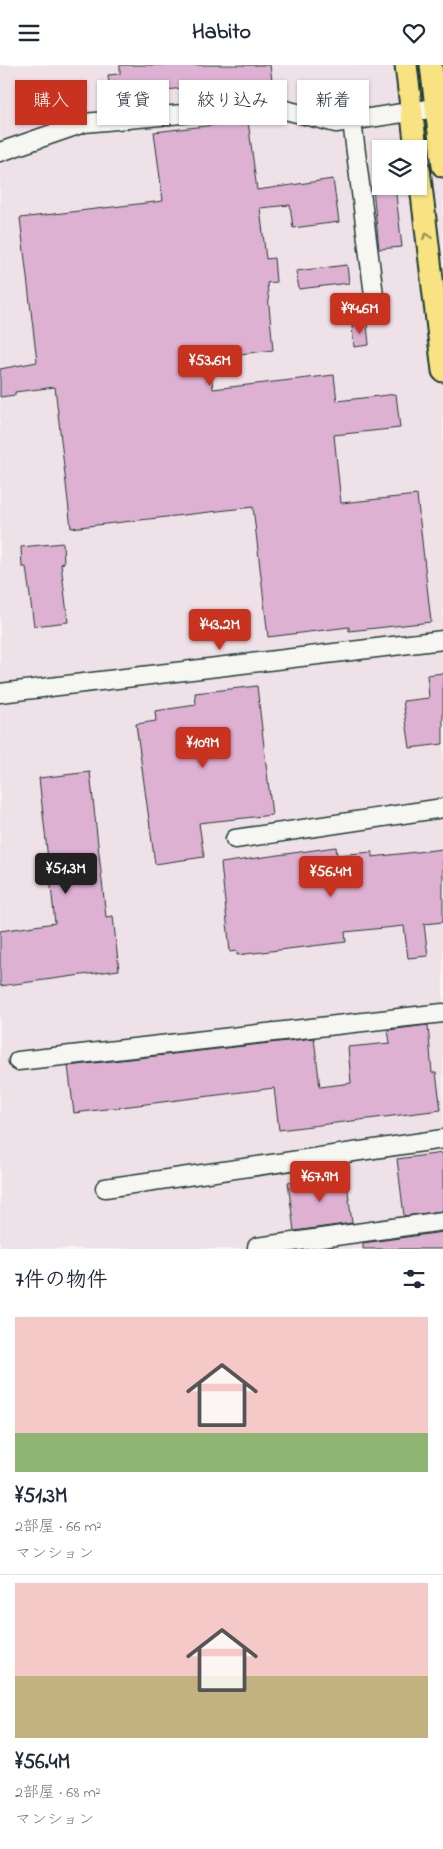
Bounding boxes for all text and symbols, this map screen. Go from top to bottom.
text: Habito [192,17,251,49]
icon: menu [15,19,43,47]
icon: heart [400,19,428,47]
chip: 購入 [15,80,87,125]
chip: 賃貸 [97,80,169,125]
chip: 絞り込み [179,80,287,125]
chip: 新着 [297,80,369,125]
map controls [372,140,427,195]
button: layers [372,140,427,195]
one-way arrow [422,231,433,239]
pin: ¥94.6M [319,293,401,335]
text: ¥94.6M [341,297,379,321]
pin: ¥53.6M [169,345,251,387]
text: ¥53.6M [189,349,231,373]
pin: ¥43.2M [179,609,261,651]
text: ¥43.2M [200,613,240,637]
pin: ¥109M [168,727,238,769]
text: ¥109M [187,731,219,755]
pin: ¥51.3M [25,853,107,895]
pin: ¥56.4M [290,855,372,898]
text: ¥51.3M [46,857,86,881]
text: ¥56.4M [310,860,352,884]
pin: ¥67.9M [279,1161,361,1203]
text: ¥67.9M [301,1165,339,1189]
icon: filters [400,1265,428,1293]
text: 7件の物件 [15,1266,108,1296]
icon: home [177,1350,267,1440]
text: ¥51.3M [15,1482,68,1512]
text: 2部屋 · 66 m² [15,1515,102,1539]
text: マンション [15,1542,94,1566]
icon: home [177,1615,267,1705]
text: ¥56.4M [15,1748,70,1778]
text: 2部屋 · 68 m² [15,1781,101,1805]
text: マンション [15,1808,94,1832]

